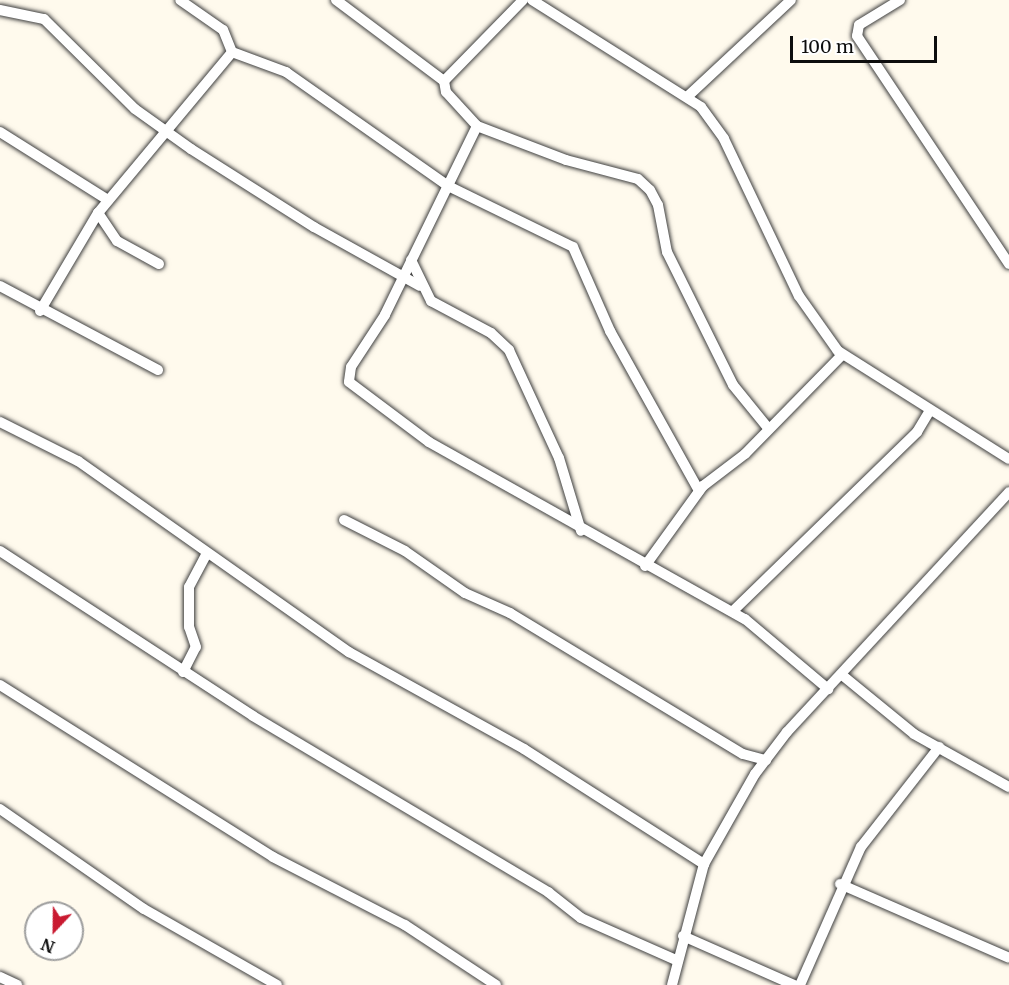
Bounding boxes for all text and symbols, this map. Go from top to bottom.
scale bar [793,24,940,62]
text: 100 m [801,35,854,58]
north arrow [24,901,84,961]
text: N [38,934,58,957]

